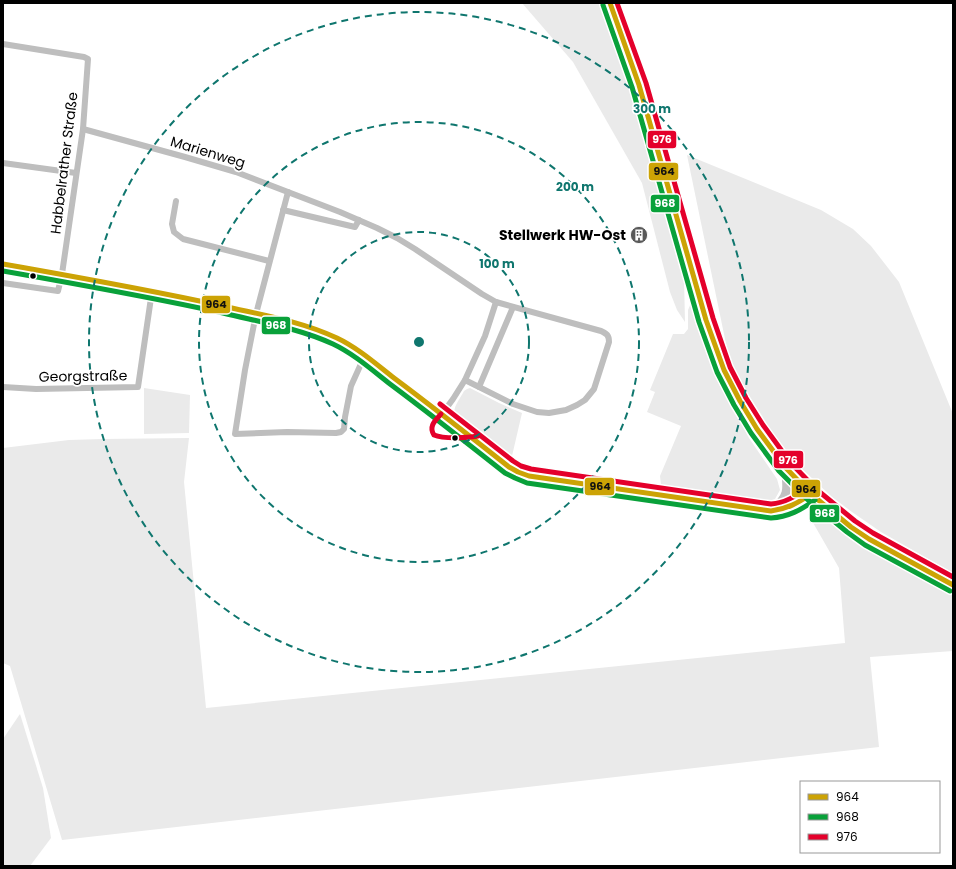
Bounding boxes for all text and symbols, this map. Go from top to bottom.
street label: Habbelrather Straße [45,91,83,235]
text: 300 m [633,100,671,117]
line badge: 976 [647,130,677,149]
street label: Marienweg [168,131,248,173]
text: 976 [652,131,672,147]
line badge: 964 [648,162,679,181]
text: 964 [653,163,675,179]
text: 200 m [556,178,594,195]
line badge: 968 [650,194,680,213]
text: 968 [655,195,675,211]
place label: Stellwerk HW-Ost [499,225,626,245]
building icon: Stellwerk HW-Ost [629,225,649,245]
text: 100 m [479,255,515,272]
unlabelled marker [28,271,38,281]
line badge: 964 [201,295,231,314]
text: 964 [205,296,227,312]
line badge: 968 [261,316,291,335]
text: 968 [266,317,286,333]
centre of rings [412,335,426,349]
street label: Georgstraße [39,365,128,387]
unlabelled marker [450,433,460,443]
line badge: 976 [773,450,804,469]
text: 976 [778,452,798,468]
line badge: 964 [584,477,615,496]
text: 964 [589,478,611,494]
line badge: 964 [791,479,821,498]
text: 964 [795,481,817,497]
line badge: 968 [809,504,840,523]
text: 968 [815,505,835,521]
legend [800,781,940,853]
text: 964 [836,788,859,805]
text: 968 [836,808,859,825]
text: 976 [836,828,858,845]

